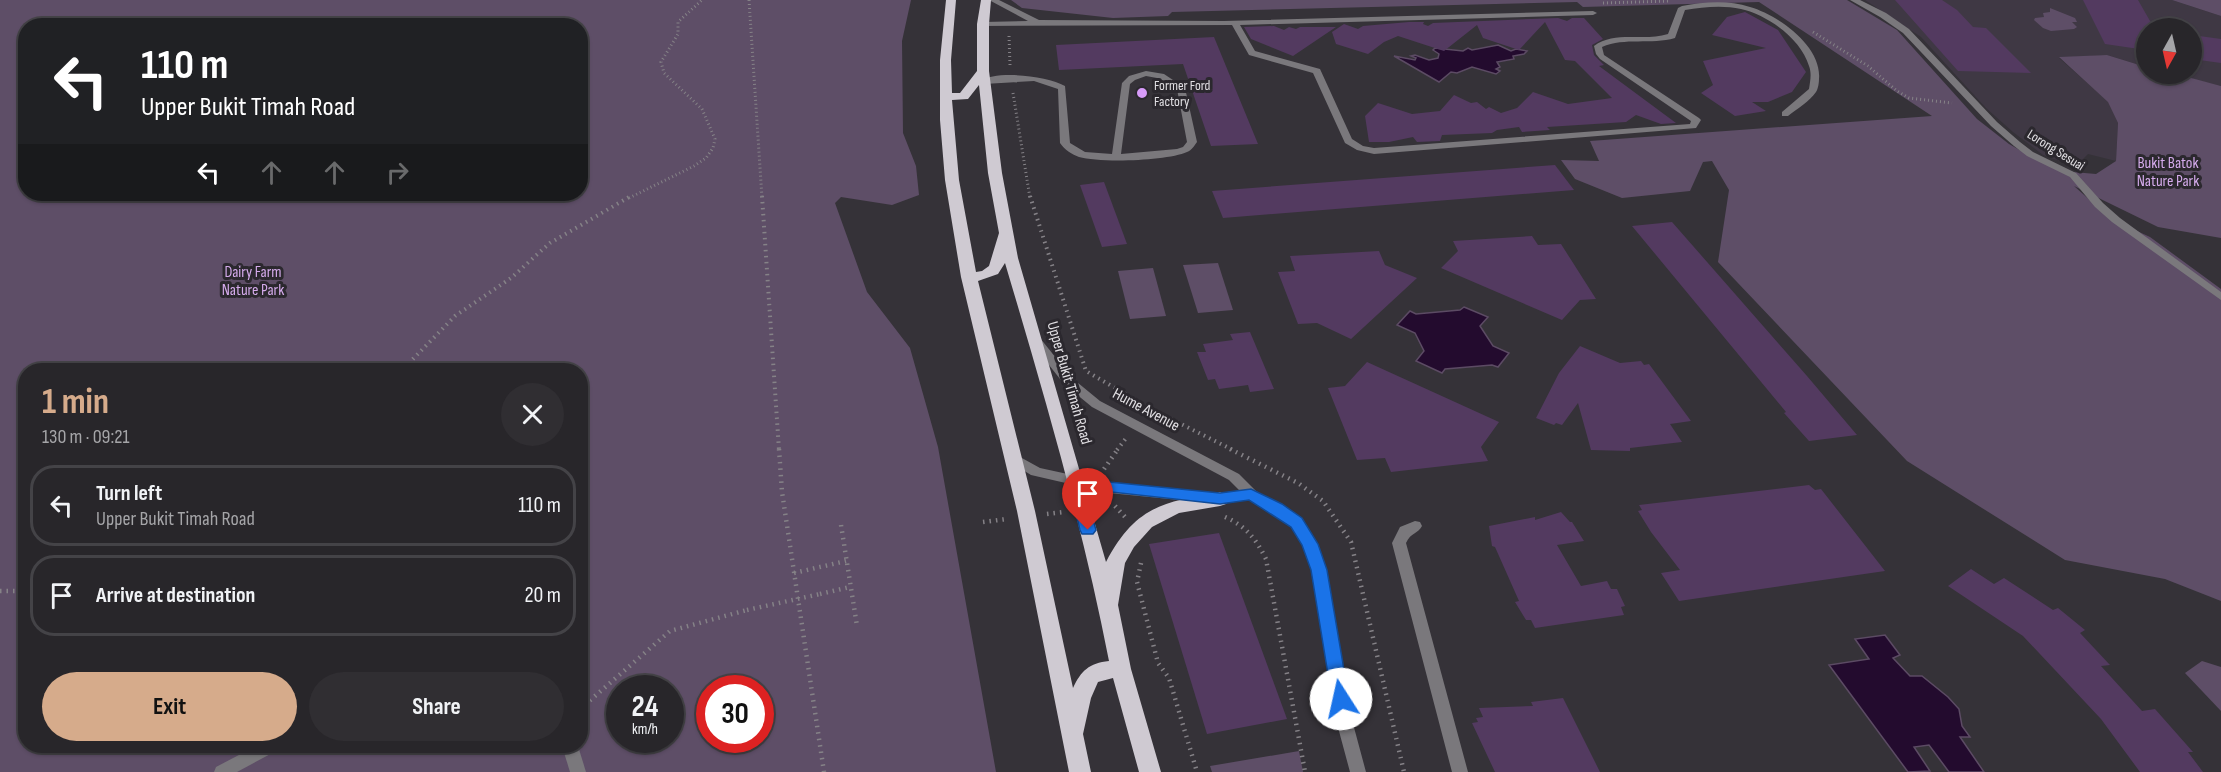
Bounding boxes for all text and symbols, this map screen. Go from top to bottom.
north arrow [2136,18,2202,84]
map controls [2136,18,2202,84]
text: 110 m [141,40,228,91]
icon: left [42,42,120,120]
place label: Former Ford Factory [1154,77,1211,110]
marker: Former Ford Factory [1135,86,1149,100]
text: Upper Bukit Timah Road [141,91,355,123]
street label: Lorong Sesuai [2024,126,2088,174]
park label: Bukit Batok Nature Park [2137,154,2199,191]
icon: left [192,156,225,189]
icon: ahead [255,156,288,189]
icon: ahead [318,156,351,189]
icon: right [381,156,414,189]
park label: Dairy Farm Nature Park [222,263,284,300]
street label: Upper Bukit Timah Road [1042,319,1096,447]
text: 1 min [42,381,109,424]
button: close [501,383,564,446]
street label: Hume Avenue [1109,384,1183,436]
text: 130 m · 09:21 [42,425,130,449]
pin [1062,468,1113,530]
icon: arrive [1071,477,1104,510]
text: Turn left [96,480,162,507]
icon: left [45,489,78,522]
text: 110 m [518,492,561,519]
text: Upper Bukit Timah Road [96,507,255,531]
icon: arrive [45,579,78,612]
text: Arrive at destination [96,582,255,609]
text: 20 m [525,582,561,609]
position arrow [1309,667,1373,731]
button: Exit [42,672,297,741]
button: Share [309,672,564,741]
speed limit sign: 30 [696,675,774,753]
text: 24 [632,689,658,725]
text: km/h [632,720,658,739]

